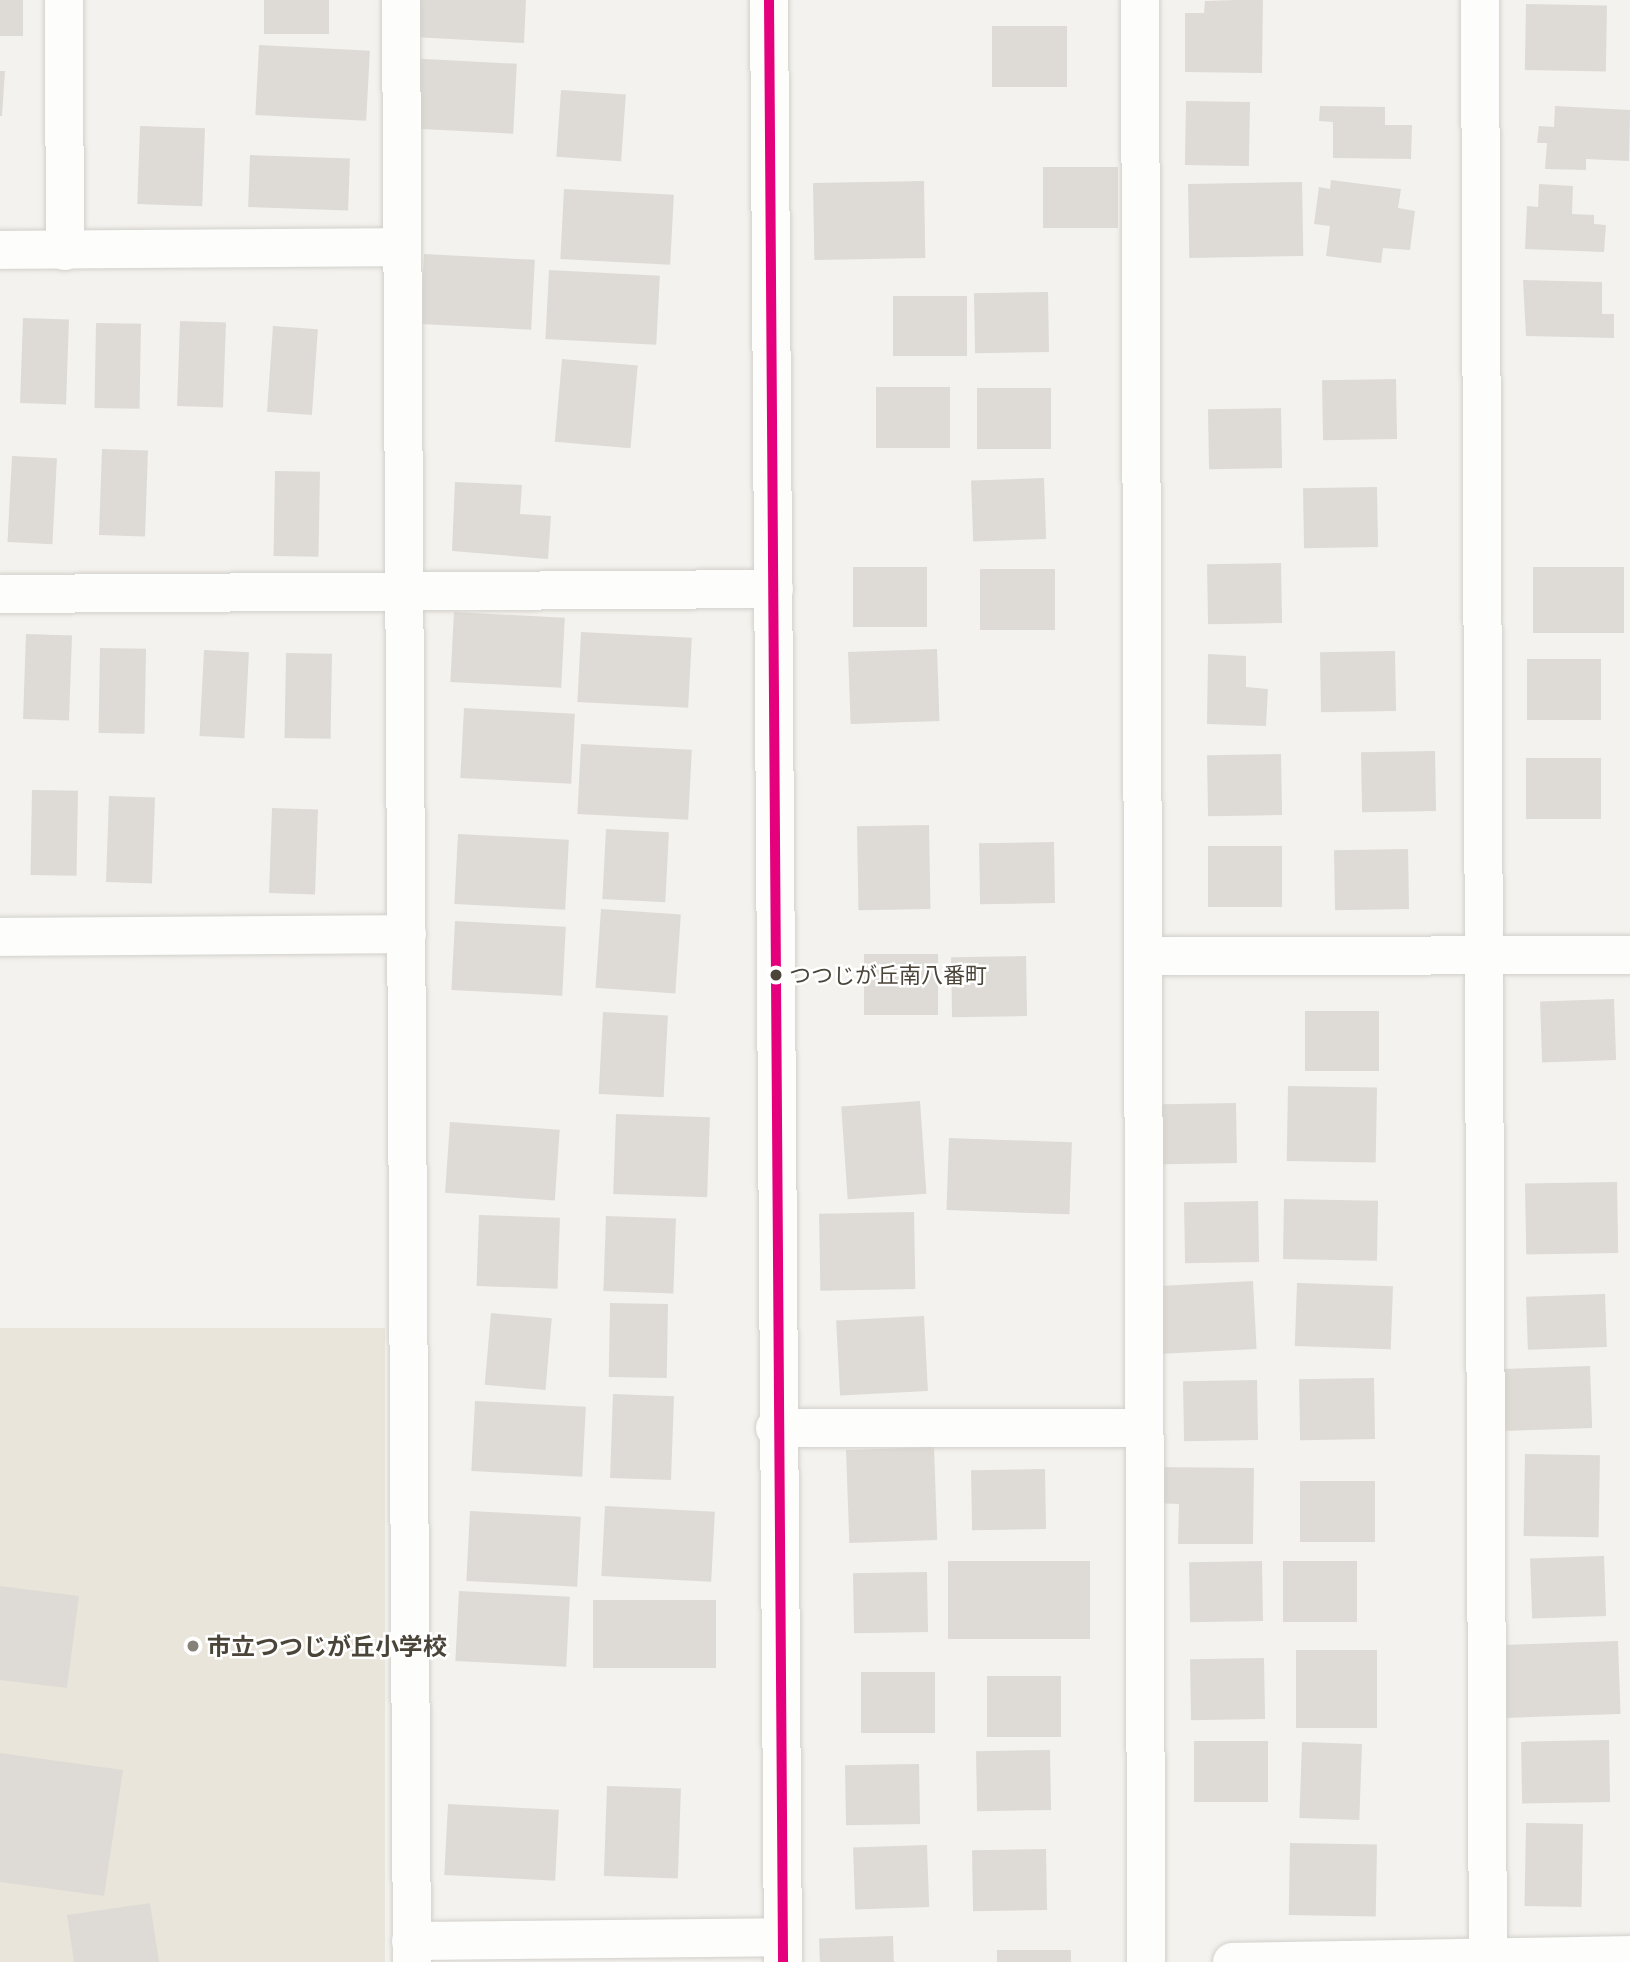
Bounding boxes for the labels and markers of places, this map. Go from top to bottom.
place label: つつじが丘南八番町 [789,962,987,988]
marker: つつじが丘南八番町 [769,968,783,982]
place label: 市立つつじが丘小学校 [207,1632,447,1660]
marker: 市立つつじが丘小学校 [185,1638,201,1654]

